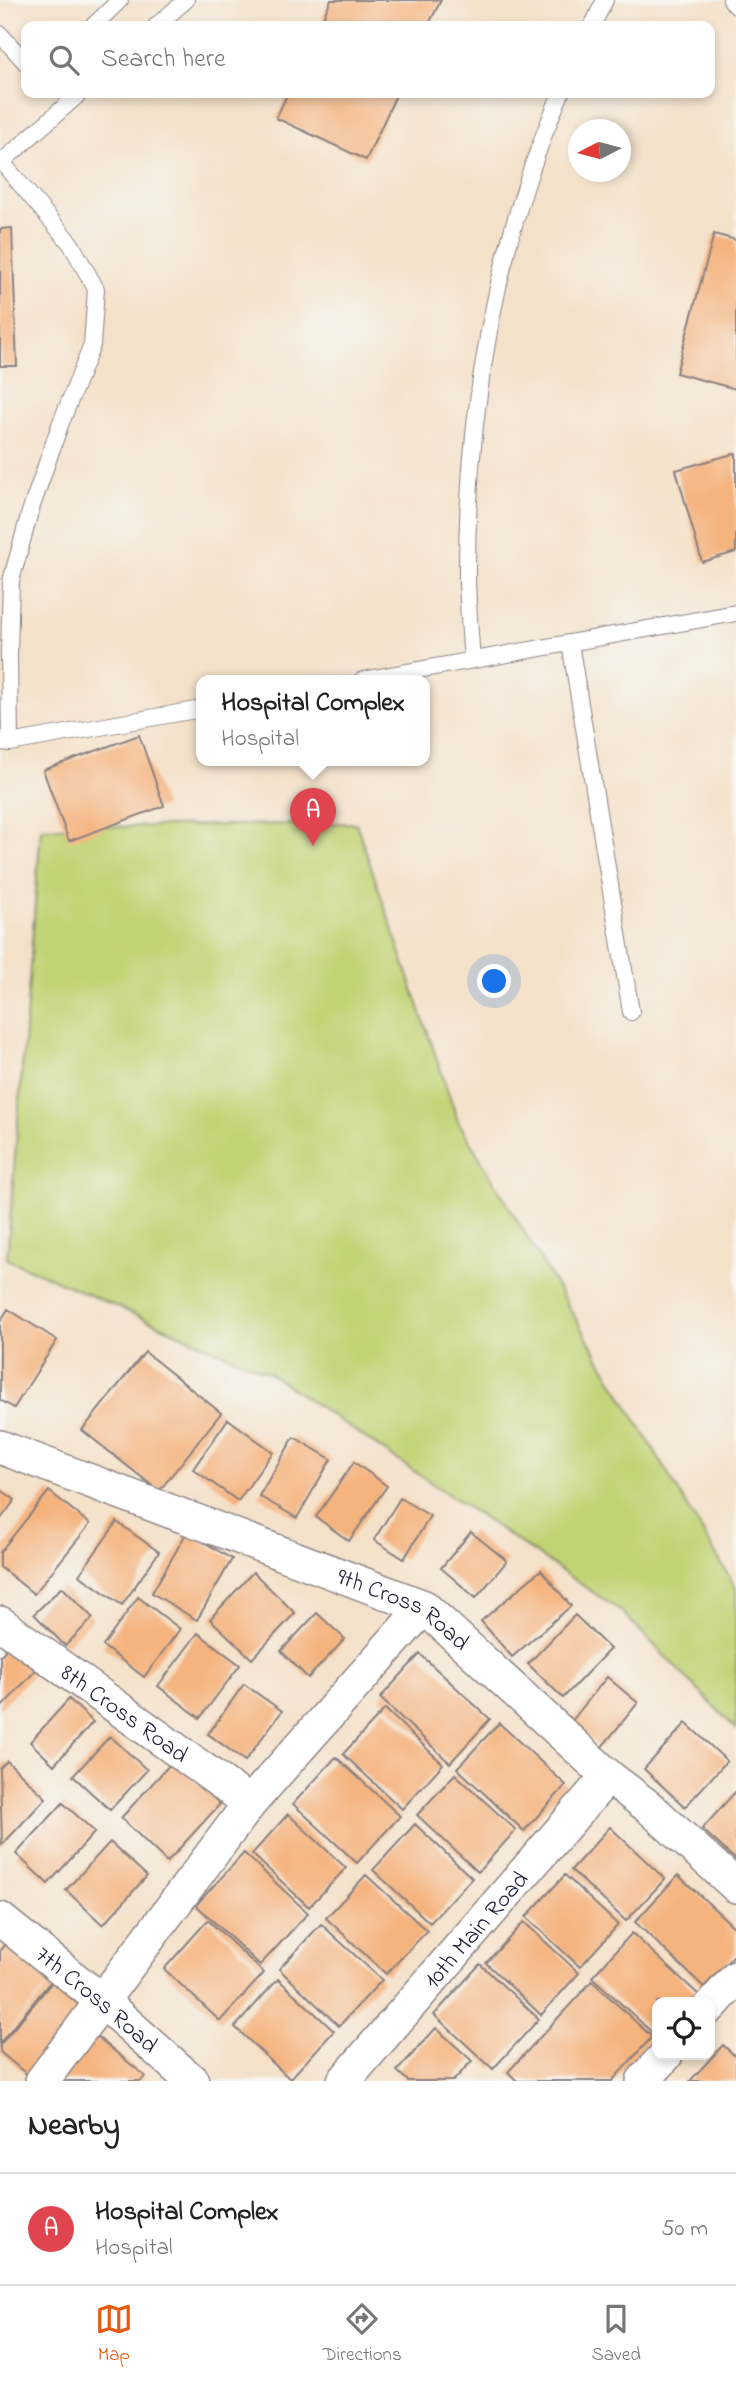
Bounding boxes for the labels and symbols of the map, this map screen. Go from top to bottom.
north arrow [568,119,631,182]
pin: A [290,788,336,846]
your location [477,964,511,998]
street label: 9th Cross Road [331,1561,477,1661]
street label: 8th Cross Road [52,1657,195,1773]
street label: 10th Main Road [417,1864,539,1997]
street label: 7th Cross Road [27,1939,165,2063]

